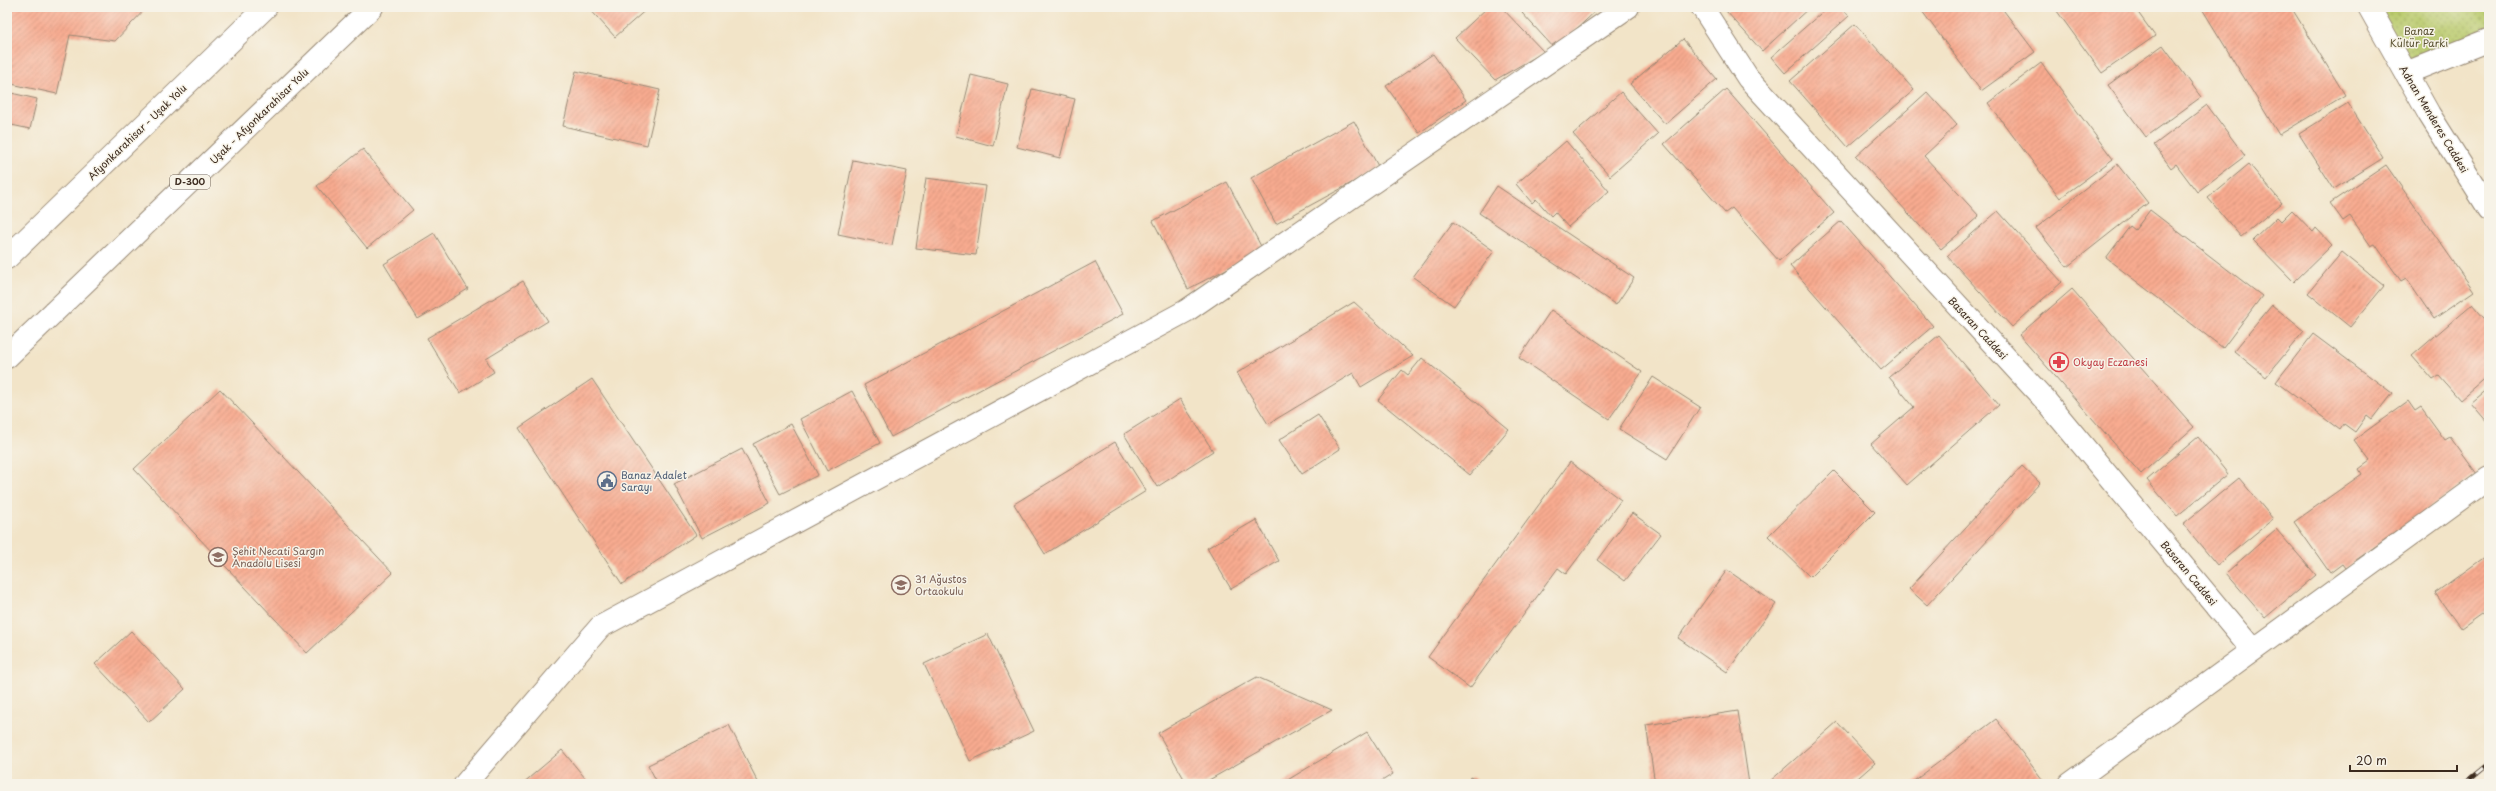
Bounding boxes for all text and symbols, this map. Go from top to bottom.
park label: Banaz Kültür Parki [2390,23,2448,50]
street label: Adnan Menderes Caddesi [2396,62,2473,175]
street label: Uşak - Afyonkarahisar Yolu [206,64,312,168]
street label: Afyonkarahisar - Uşak Yolu [84,80,190,184]
road number: D-300 [170,175,210,189]
street label: Basaran Caddesi [1945,293,2011,362]
pharmacy icon: Okyay Eczanesi [2048,351,2070,373]
place label: Okyay Eczanesi [2073,354,2148,369]
place label: Banaz Adalet Sarayı [621,467,687,494]
public building icon: Banaz Adalet Sarayı [596,470,618,492]
street label: Basaran Caddesi [2158,537,2221,609]
place label: Şehit Necati Sargın Anadolu Lisesi [232,543,324,570]
school or university icon: Şehit Necati Sargın Anadolu Lisesi [207,546,229,568]
place label: 31 Ağustos Ortaokulu [915,571,967,598]
school or university icon: 31 Ağustos Ortaokulu [890,574,912,596]
scale bar [2350,747,2457,773]
text: 20 m [2356,751,2387,769]

